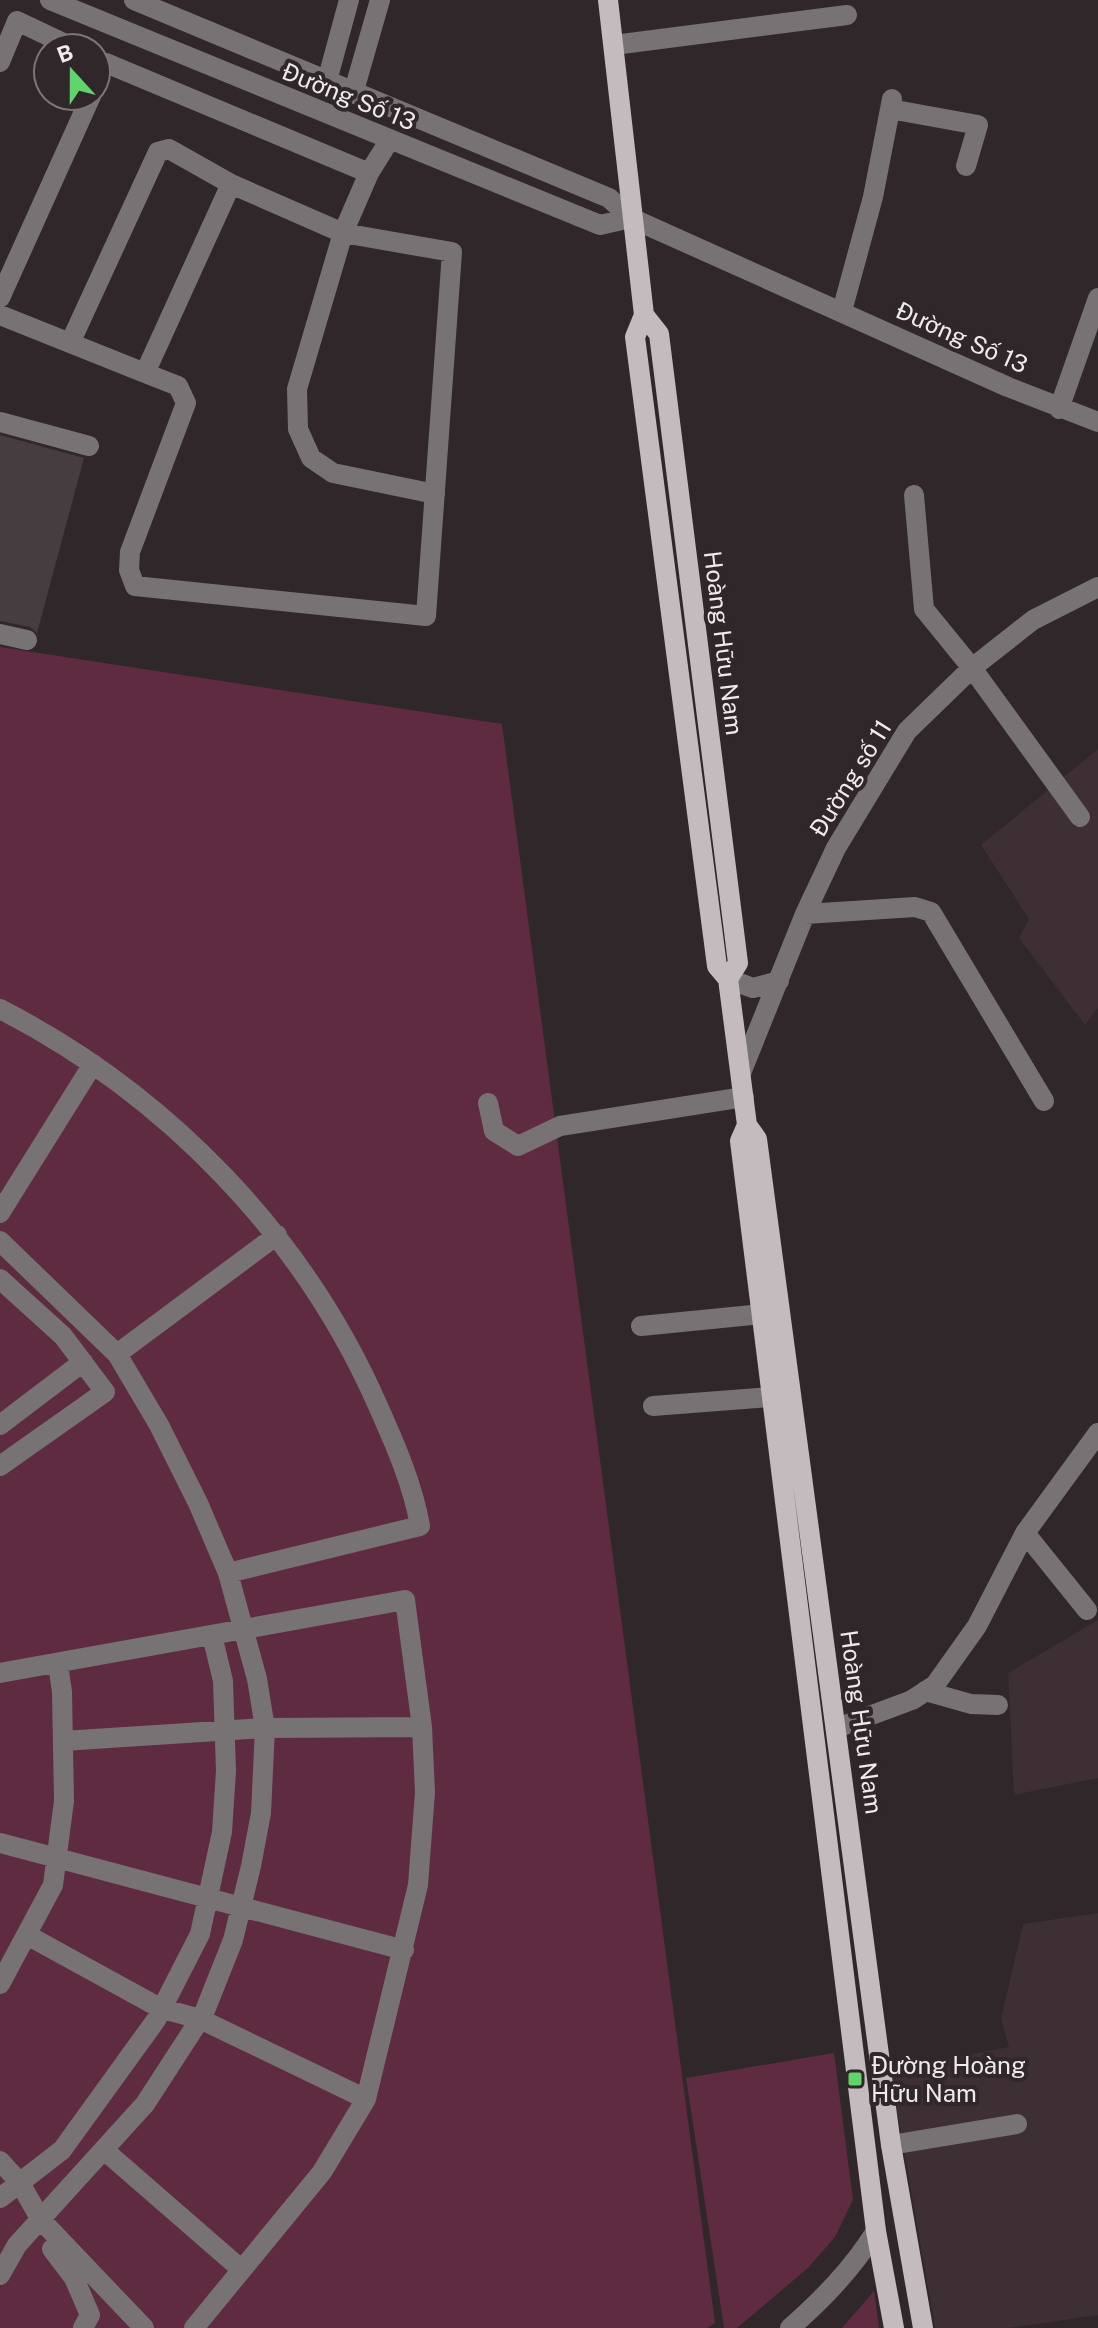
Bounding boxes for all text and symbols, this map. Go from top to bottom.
north arrow [32,32,112,112]
text: B [53,38,77,68]
street label: Đường Số 13 [278,57,420,135]
street label: Đường Số 13 [892,295,1032,379]
street label: Hoàng Hữu Nam [699,549,749,737]
street label: Đường số 11 [803,715,897,841]
street label: Hoàng Hữu Nam [835,1628,889,1816]
place label: Đường Hoàng Hữu Nam [871,2051,1026,2107]
marker: Đường Hoàng Hữu Nam [846,2070,864,2088]

